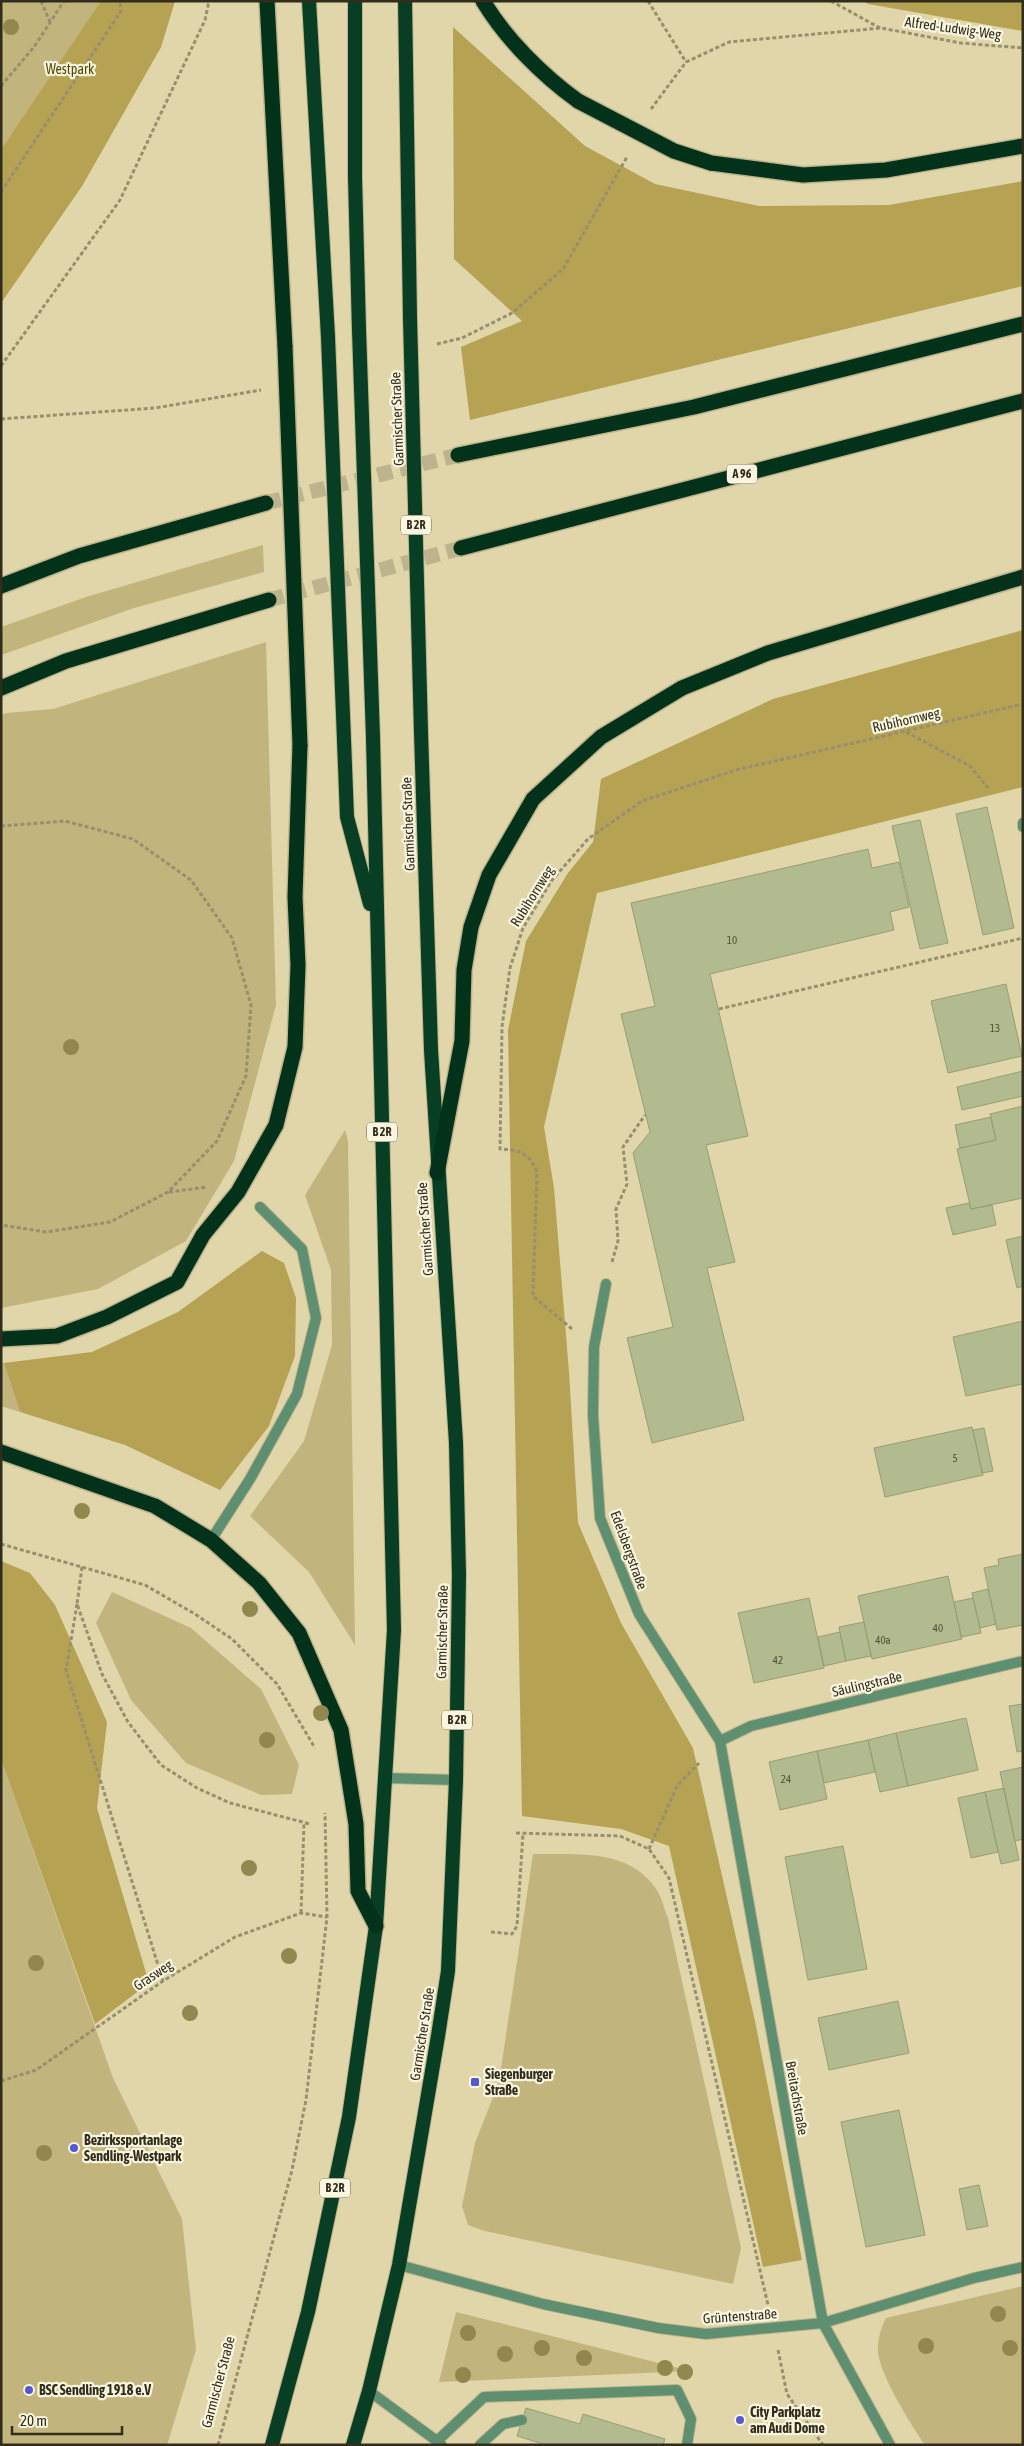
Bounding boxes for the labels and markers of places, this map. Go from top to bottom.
place label: Siegenburger Straße [485,2066,554,2098]
marker: Siegenburger Straße [469,2076,481,2088]
place label: Bezirkssportanlage Sendling-Westpark [84,2132,182,2164]
marker: Bezirkssportanlage Sendling-Westpark [68,2142,80,2154]
place label: BSC Sendling 1918 e.V [39,2382,151,2398]
marker: BSC Sendling 1918 e.V [23,2384,35,2396]
place label: City Parkplatz am Audi Dome [750,2404,825,2436]
marker: City Parkplatz am Audi Dome [734,2414,746,2426]

